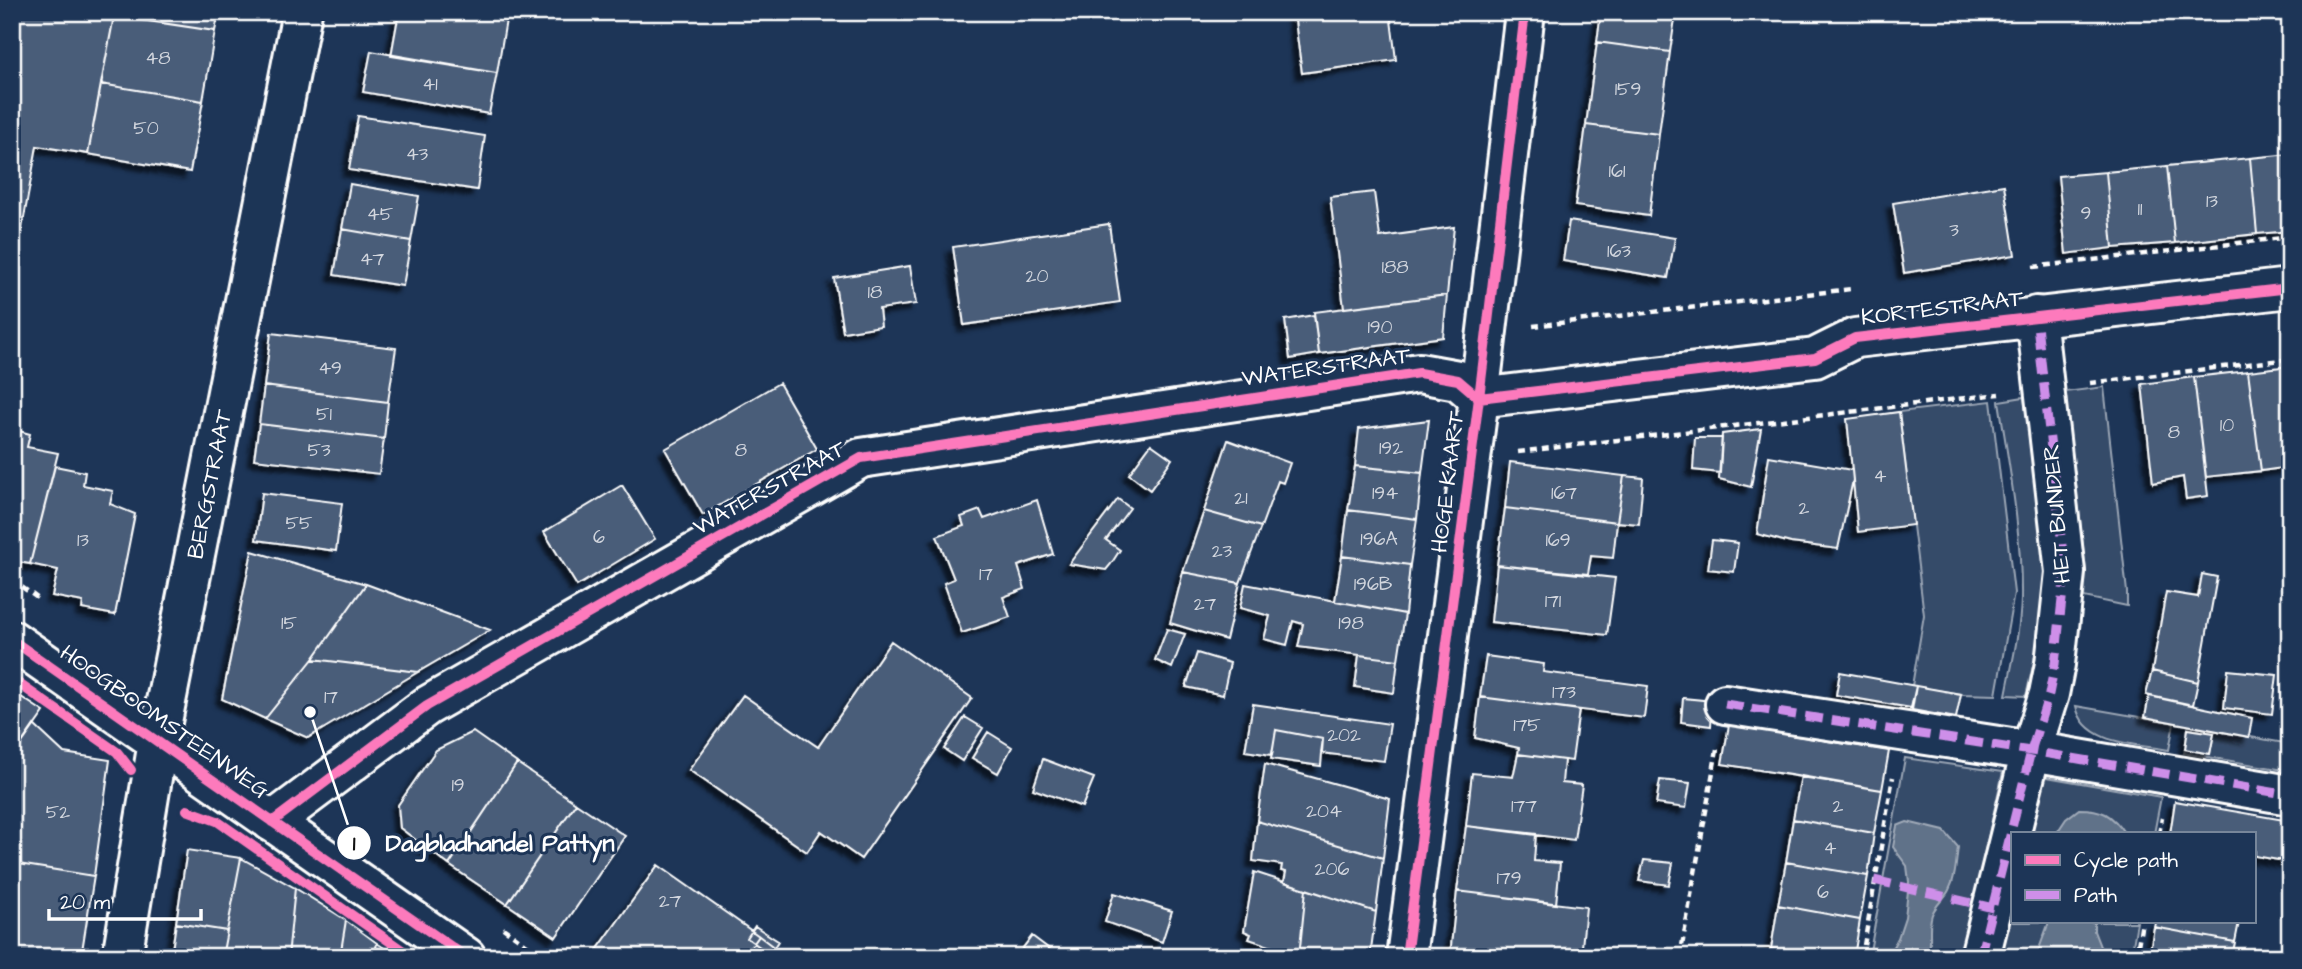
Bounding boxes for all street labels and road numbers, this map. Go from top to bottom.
street label: KORTESTRAAT [1859,282,2026,334]
street label: WATERSTRAAT [1240,339,1413,395]
street label: BERGSTRAAT [180,406,240,562]
street label: HOGE KAART [1423,409,1473,555]
street label: WATERSTRAAT [687,432,852,543]
street label: HET BUNDER [2035,443,2079,585]
street label: HOOGBOOMSTEENWEG [53,637,276,806]

